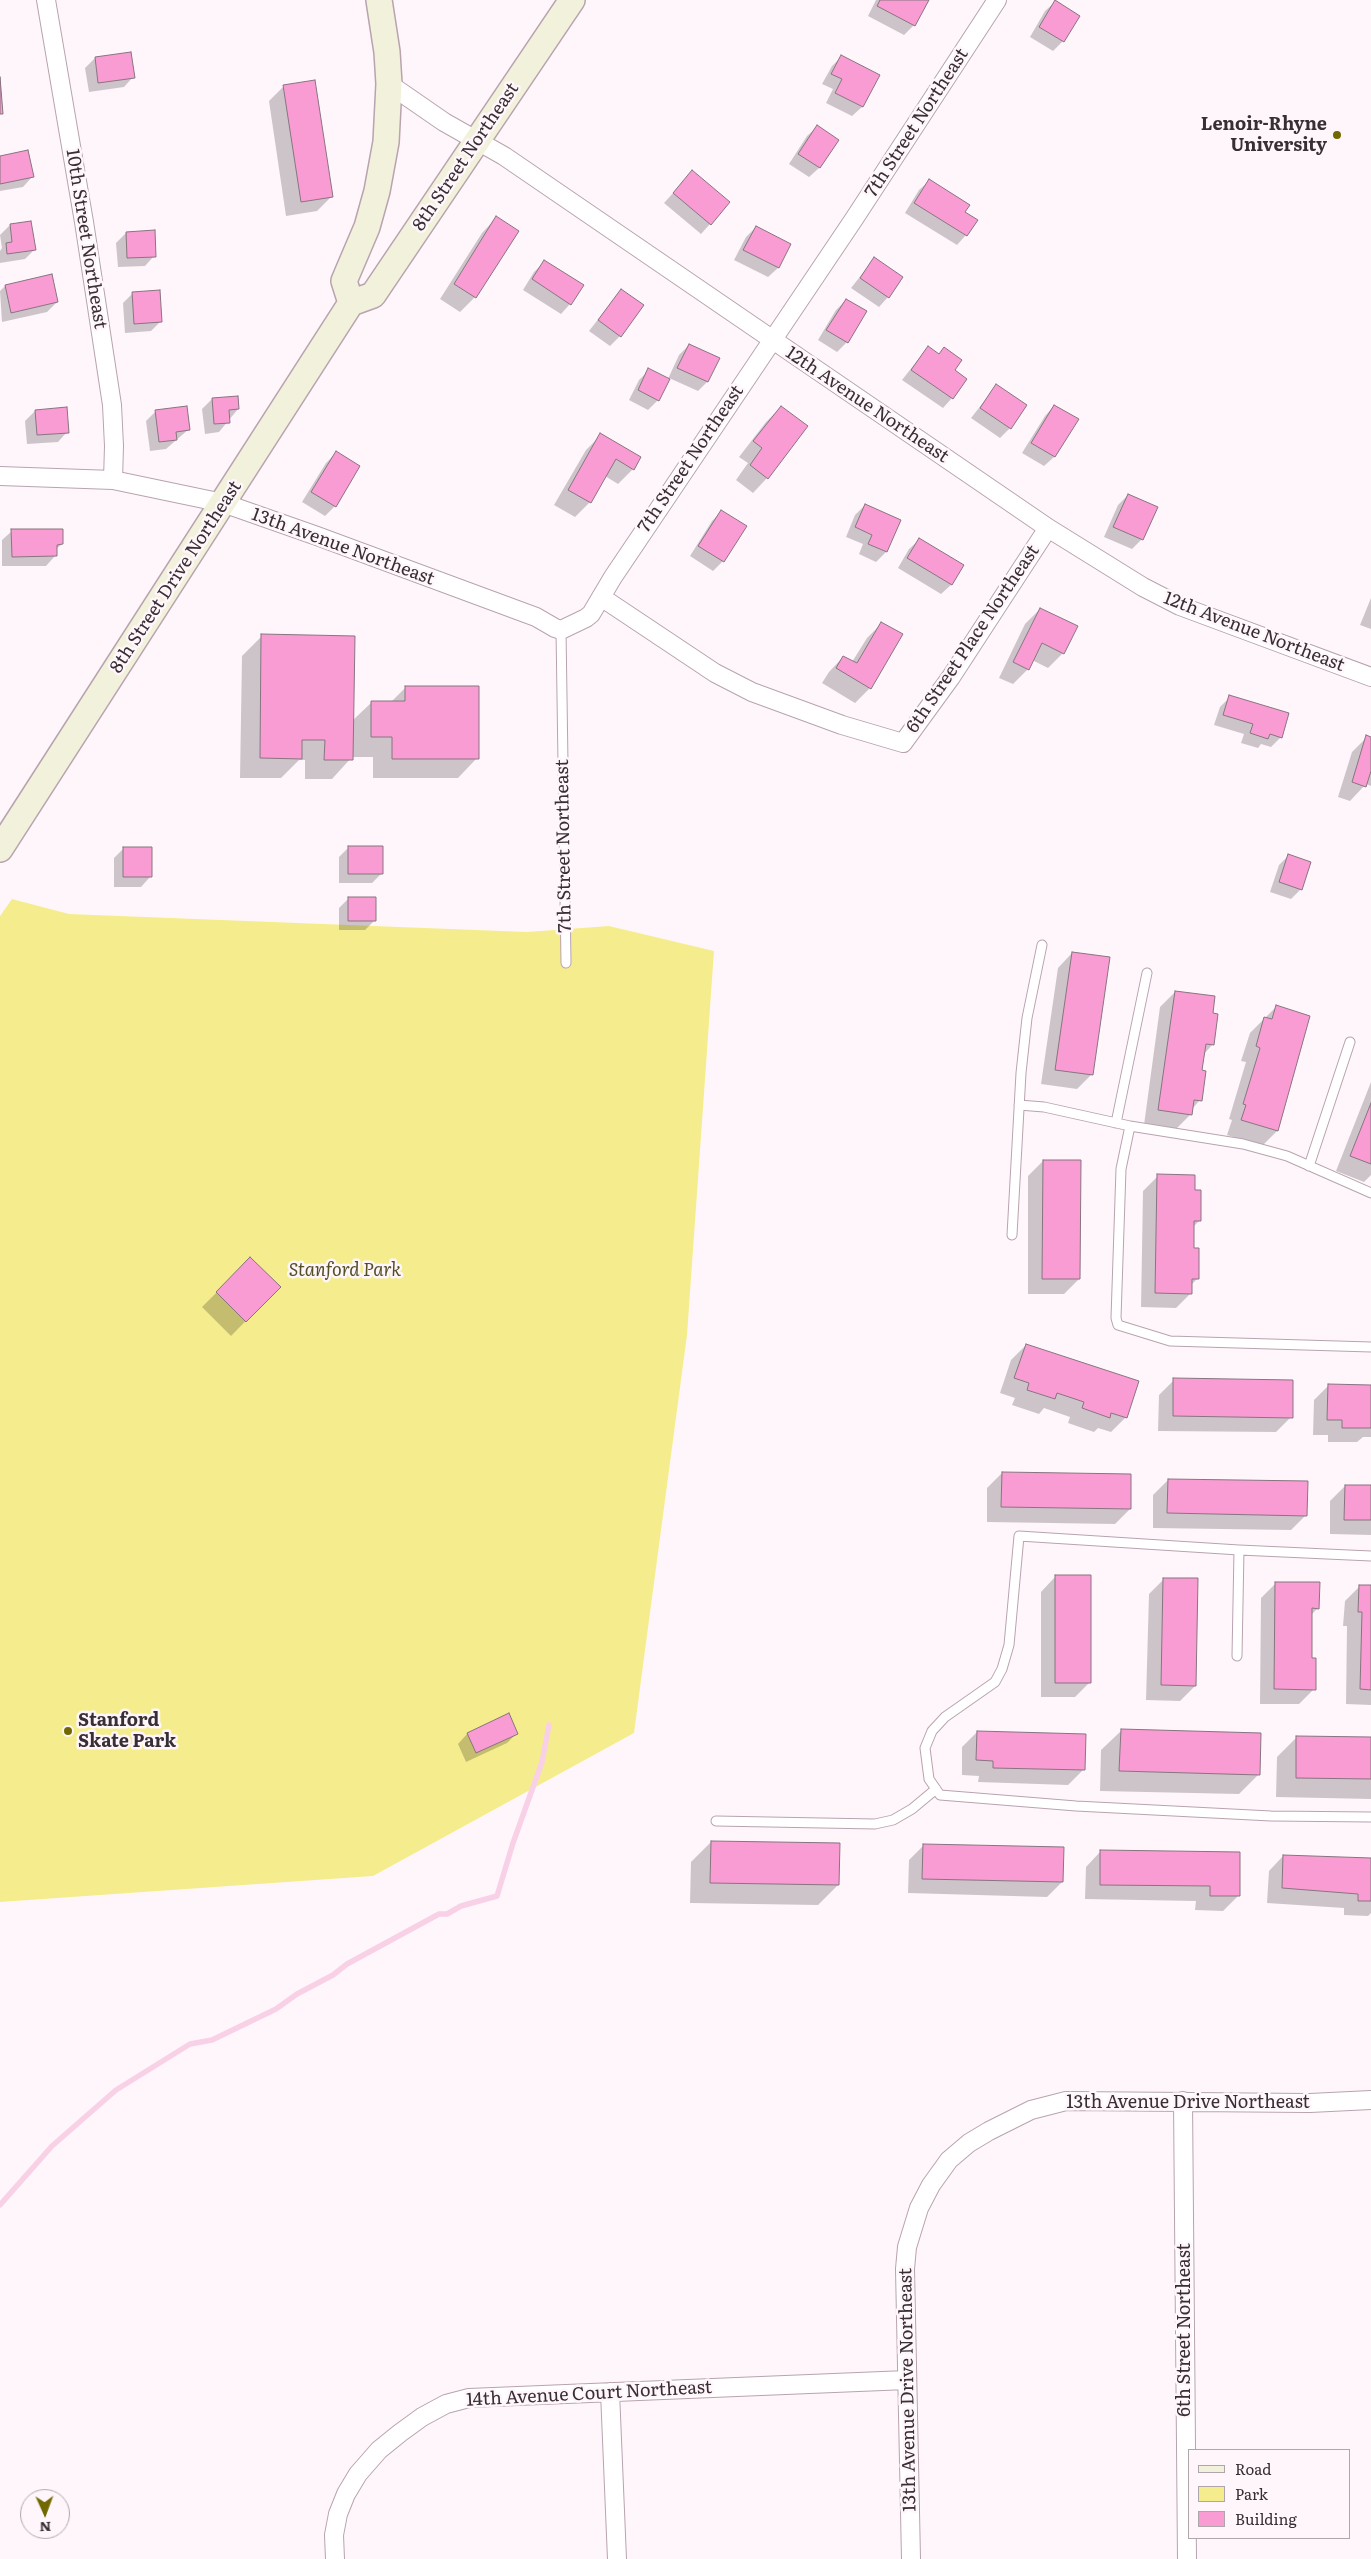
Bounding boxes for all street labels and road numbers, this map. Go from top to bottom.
street label: 7th Street Northeast [861,44,973,202]
street label: 8th Street Northeast [408,79,524,235]
street label: 10th Street Northeast [61,148,111,330]
street label: 12th Avenue Northeast [781,342,953,468]
street label: 7th Street Northeast [634,381,748,537]
street label: 8th Street Drive Northeast [106,477,246,677]
street label: 13th Avenue Northeast [249,504,437,590]
street label: 6th Street Place Northeast [902,541,1044,737]
street label: 12th Avenue Northeast [1160,587,1348,677]
street label: 7th Street Northeast [552,759,576,933]
street label: 13th Avenue Drive Northeast [1066,2092,1310,2114]
street label: 6th Street Northeast [1174,2243,1196,2417]
street label: 13th Avenue Drive Northeast [895,2268,921,2512]
street label: 14th Avenue Court Northeast [466,2377,712,2411]

